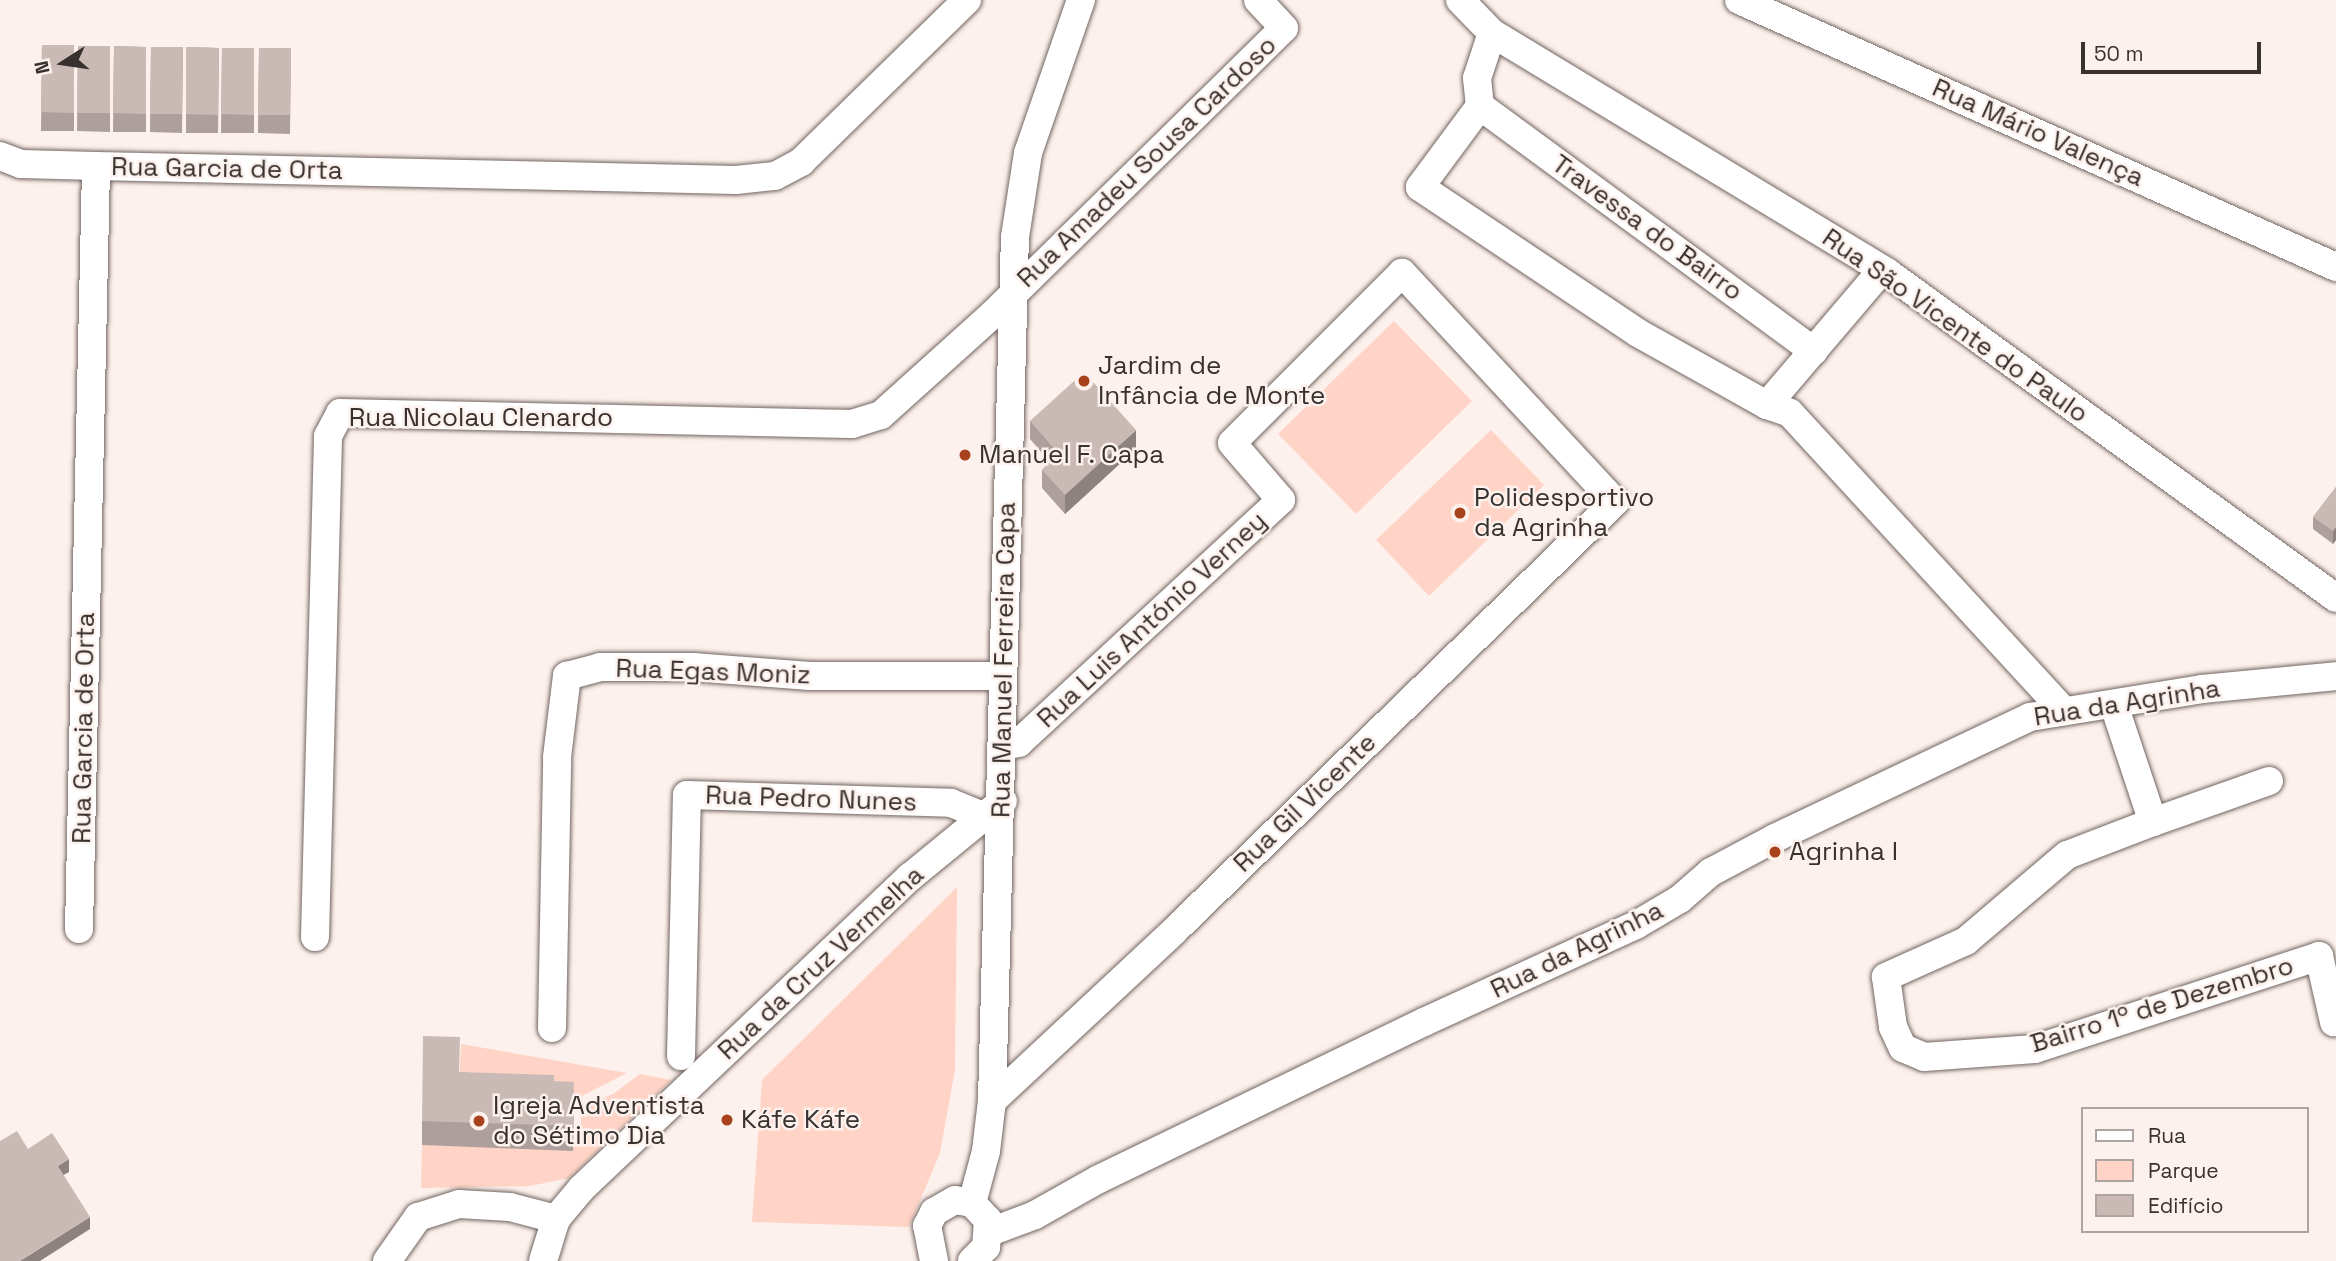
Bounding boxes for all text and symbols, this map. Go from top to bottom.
north arrow [28,28,98,98]
scale bar [2084,28,2264,72]
street label: Rua Amadeu Sousa Cardoso [1011,30,1283,294]
text: 50 m [2094,40,2144,67]
text: N [28,59,56,76]
street label: Rua Mário Valença [1927,72,2149,194]
street label: Travessa do Bairro [1546,148,1748,308]
street label: Rua Garcia de Orta [111,151,343,187]
street label: Rua São Vicente do Paulo [1816,222,2094,430]
place label: Jardim de Infância de Monte [1098,350,1325,412]
marker: Jardim de Infância de Monte [1076,373,1092,389]
street label: Rua Nicolau Clenardo [349,402,613,434]
place label: Manuel F. Capa [979,439,1165,471]
marker: Manuel F. Capa [957,447,973,463]
place label: Polidesportivo da Agrinha [1474,482,1654,544]
street label: Rua Manuel Ferreira Capa [986,502,1022,818]
street label: Rua Luis António Verney [1031,505,1273,735]
marker: Polidesportivo da Agrinha [1452,505,1468,521]
street label: Rua Garcia de Orta [66,612,102,844]
street label: Rua Egas Moniz [615,653,811,691]
street label: Rua da Agrinha [2032,673,2222,733]
street label: Rua Gil Vicente [1227,727,1383,879]
street label: Rua Pedro Nunes [705,780,917,818]
place label: Agrinha I [1789,836,1898,868]
marker: Agrinha I [1767,844,1783,860]
street label: Rua da Cruz Vermelha [712,859,930,1067]
street label: Rua da Agrinha [1485,895,1669,1005]
street label: Bairro 1º de Dezembro [2027,950,2297,1060]
place label: Igreja Adventista do Sétimo Dia [493,1090,705,1152]
place label: Káfe Káfe [741,1104,860,1136]
legend [2080,1107,2308,1233]
marker: Káfe Káfe [719,1112,735,1128]
marker: Igreja Adventista do Sétimo Dia [471,1113,487,1129]
text: Rua [2148,1122,2186,1149]
text: Parque [2148,1157,2219,1184]
text: Edifício [2148,1192,2224,1219]

